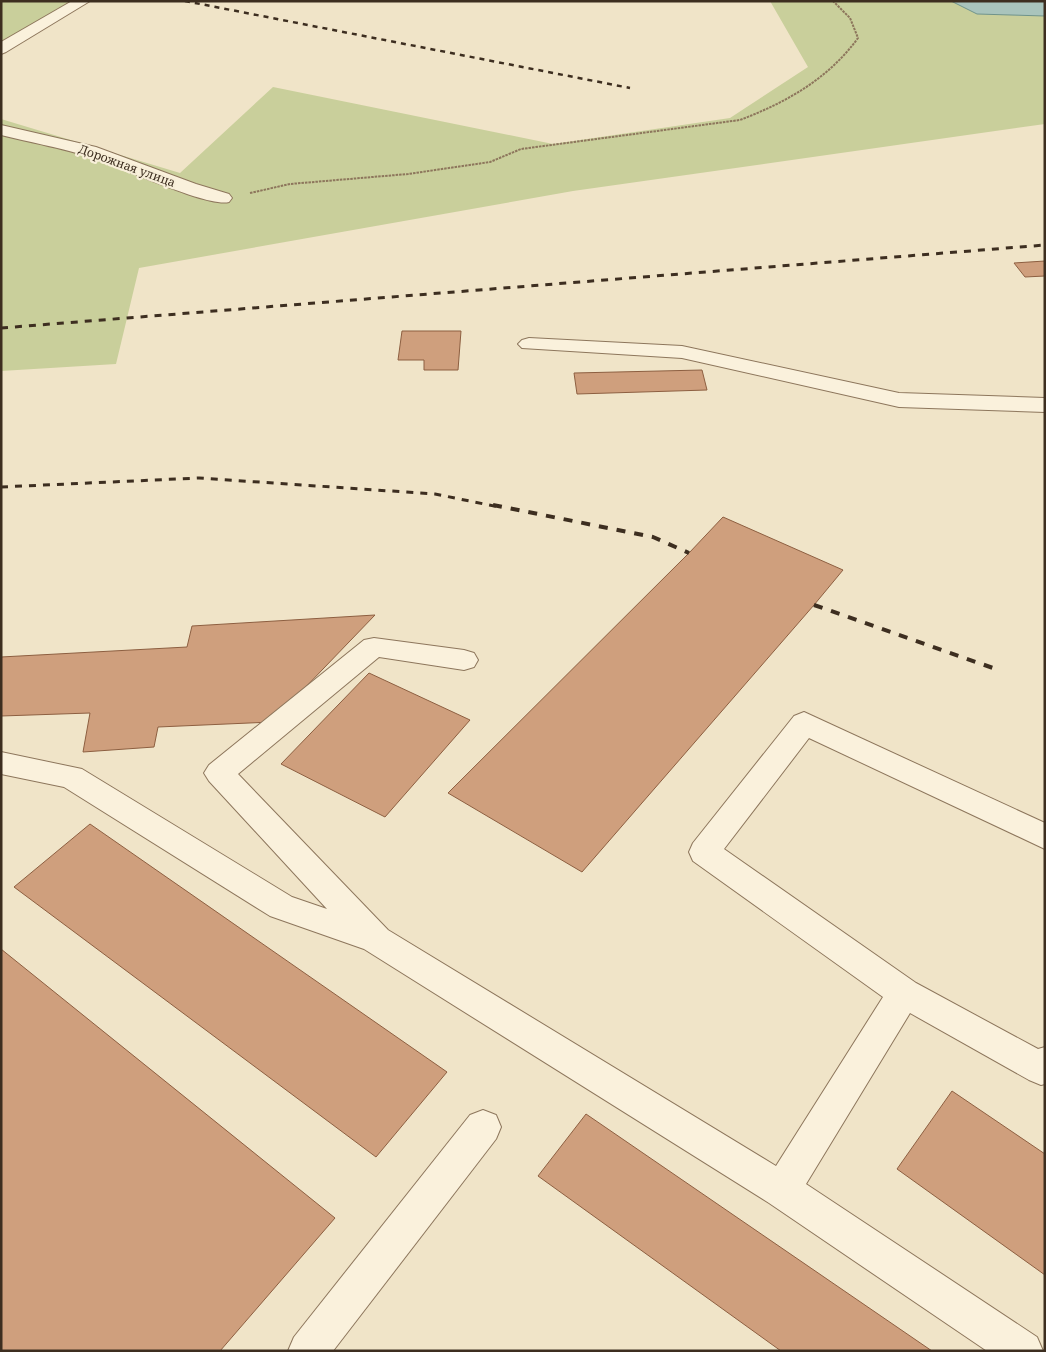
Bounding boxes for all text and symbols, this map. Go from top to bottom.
street label: Дорожная улица [76,140,178,191]

